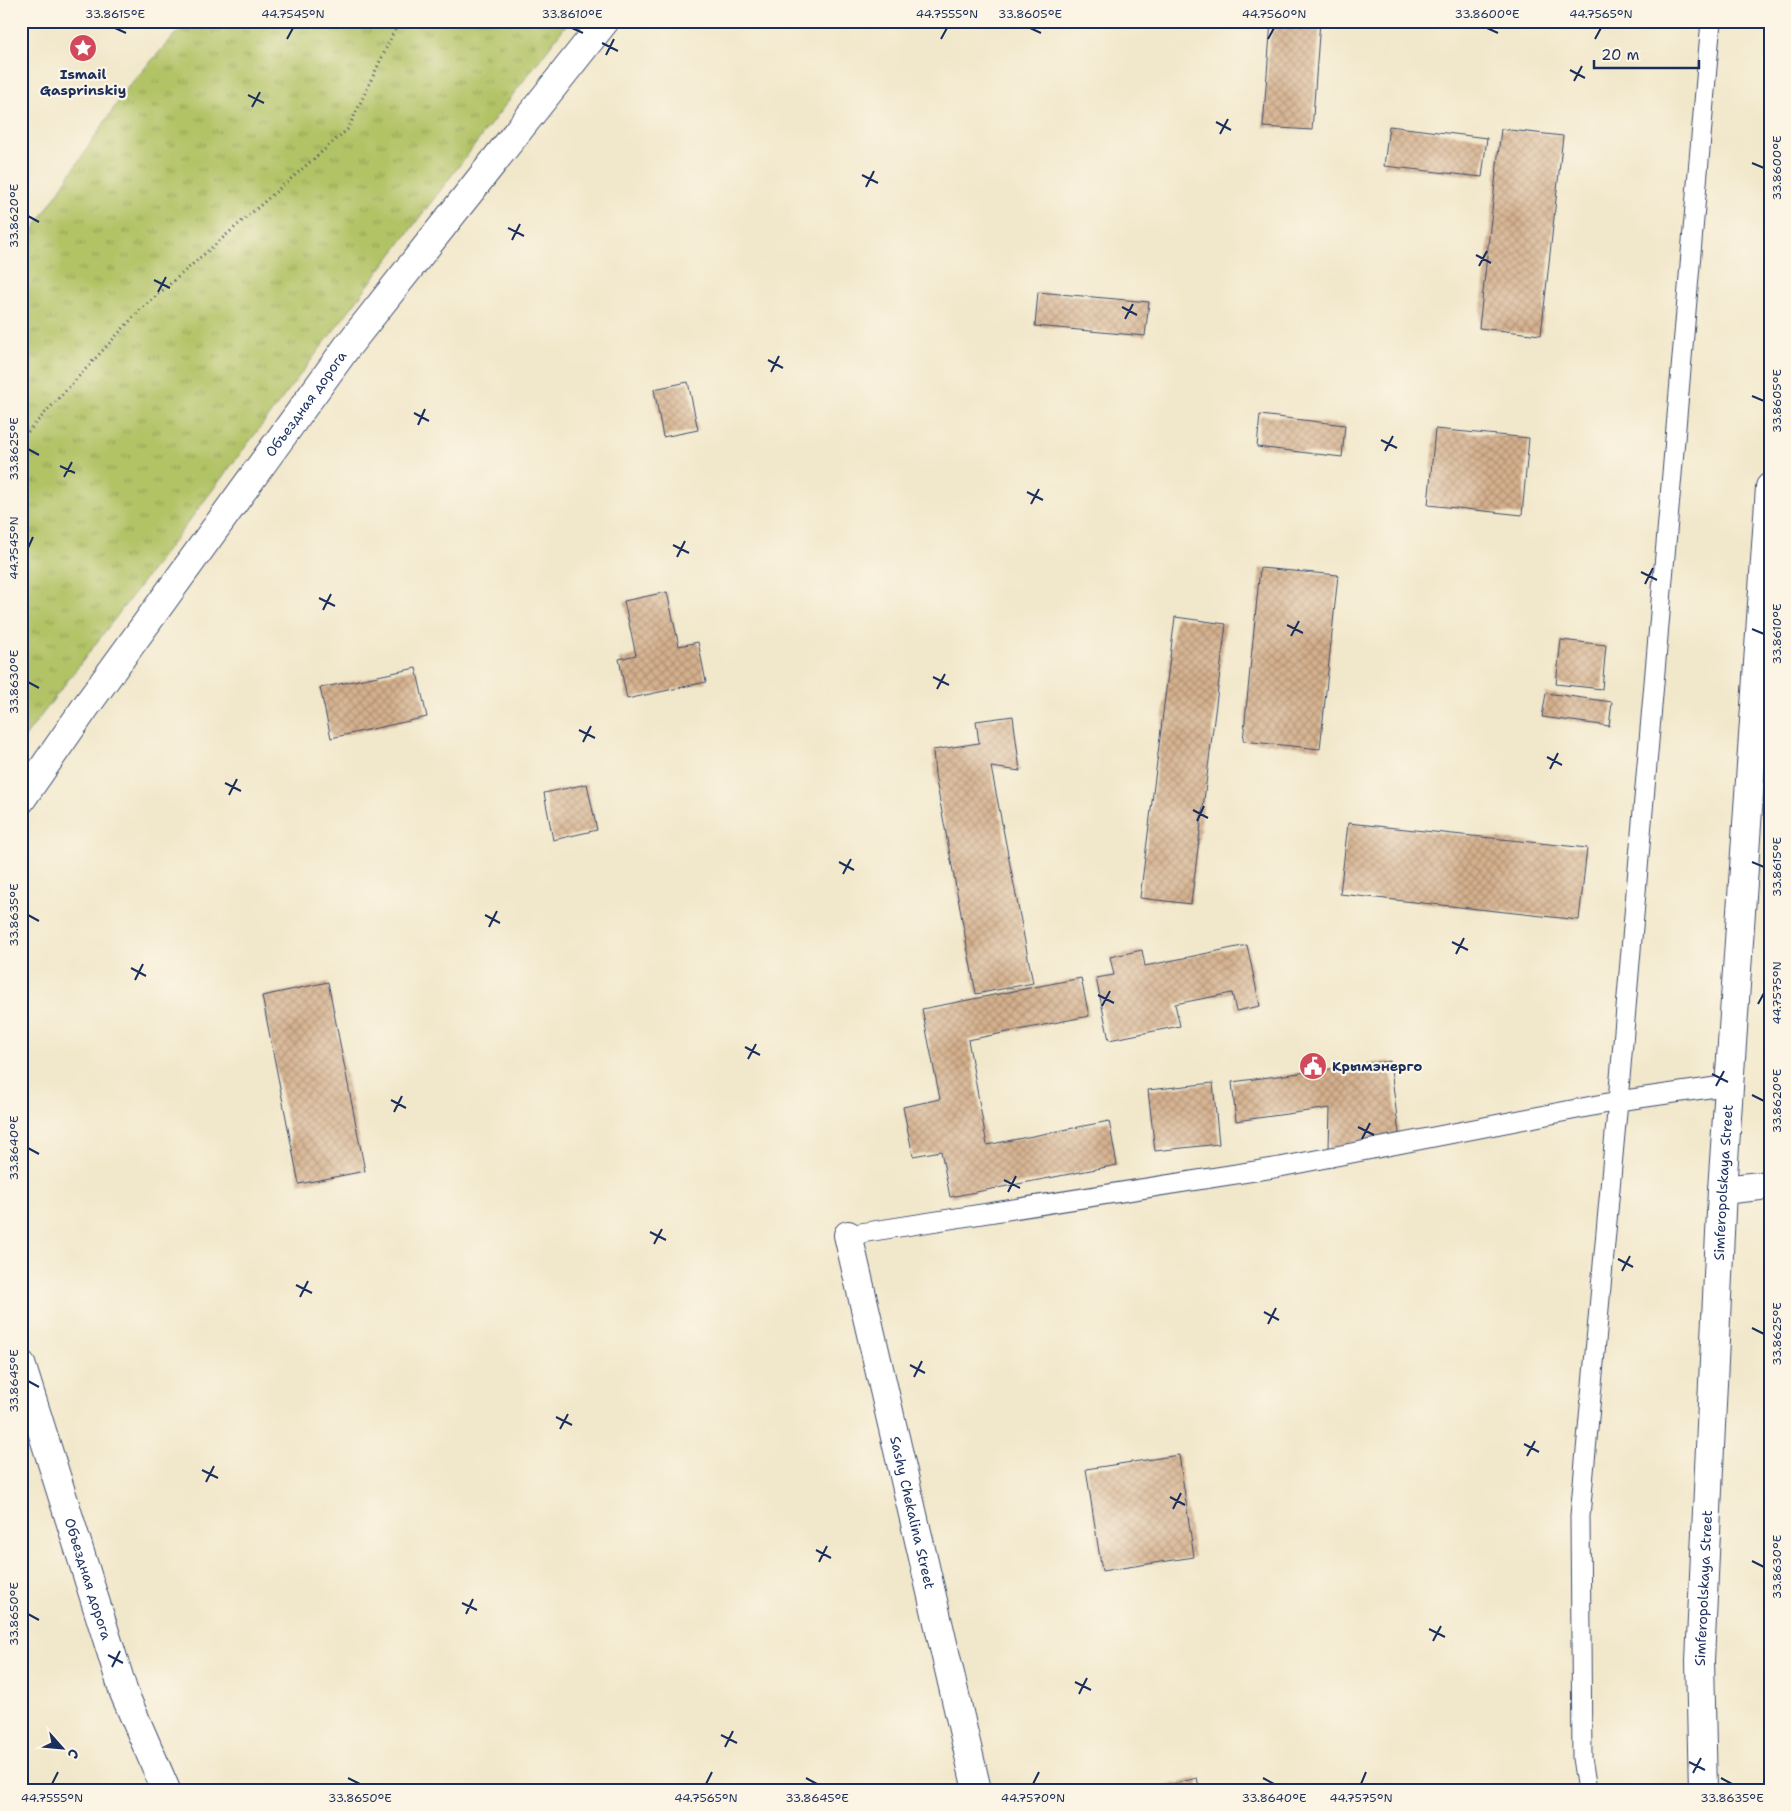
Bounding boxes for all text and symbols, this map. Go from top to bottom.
text: 33.8615°E [85,6,145,22]
text: 44.7545°N [261,6,325,22]
text: 33.8610°E [542,6,602,22]
text: 44.7555°N [916,6,978,22]
text: 33.8605°E [998,6,1062,22]
text: 44.7560°N [1242,6,1306,22]
text: 33.8600°E [1454,6,1520,22]
text: 44.7565°N [1569,6,1633,22]
place icon: Ismail Gasprinskiy [68,33,98,63]
scale bar [1594,38,1698,70]
text: 20 m [1601,45,1640,65]
place label: Ismail Gasprinskiy [40,65,126,99]
text: 33.8600°E [1769,135,1785,201]
text: 33.8620°E [6,184,22,248]
street label: Объездная дорога [261,347,351,460]
text: 33.8605°E [1769,369,1785,433]
text: 33.8625°E [6,417,22,481]
text: 44.7545°N [6,516,22,580]
text: 33.8610°E [1769,604,1785,664]
text: 33.8630°E [6,650,22,714]
text: 33.8615°E [1769,837,1785,897]
text: 33.8635°E [6,883,22,947]
text: 44.7575°N [1769,961,1785,1025]
public building icon: Крымэнерго [1298,1051,1328,1081]
place label: Крымэнерго [1332,1057,1422,1075]
text: 33.8620°E [1769,1069,1785,1133]
street label: Simferopolskaya Street [1710,1104,1737,1261]
text: 33.8640°E [6,1116,22,1180]
text: 33.8625°E [1769,1302,1785,1366]
text: 33.8645°E [6,1349,22,1413]
street label: Sashy Chekalina Street [886,1434,939,1591]
street label: Simferopolskaya Street [1691,1510,1716,1666]
street label: Объездная дорога [61,1516,116,1642]
text: 33.8630°E [1769,1535,1785,1599]
text: 33.8650°E [6,1582,22,1646]
north arrow [38,1724,88,1774]
text: С [64,1746,84,1762]
text: 44.7555°N [21,1790,83,1806]
text: 33.8650°E [328,1790,392,1806]
text: 44.7565°N [674,1790,738,1806]
text: 33.8645°E [785,1790,849,1806]
text: 44.7570°N [1001,1790,1065,1806]
text: 33.8640°E [1242,1790,1306,1806]
text: 44.7575°N [1329,1790,1393,1806]
text: 33.8635°E [1700,1790,1764,1806]

